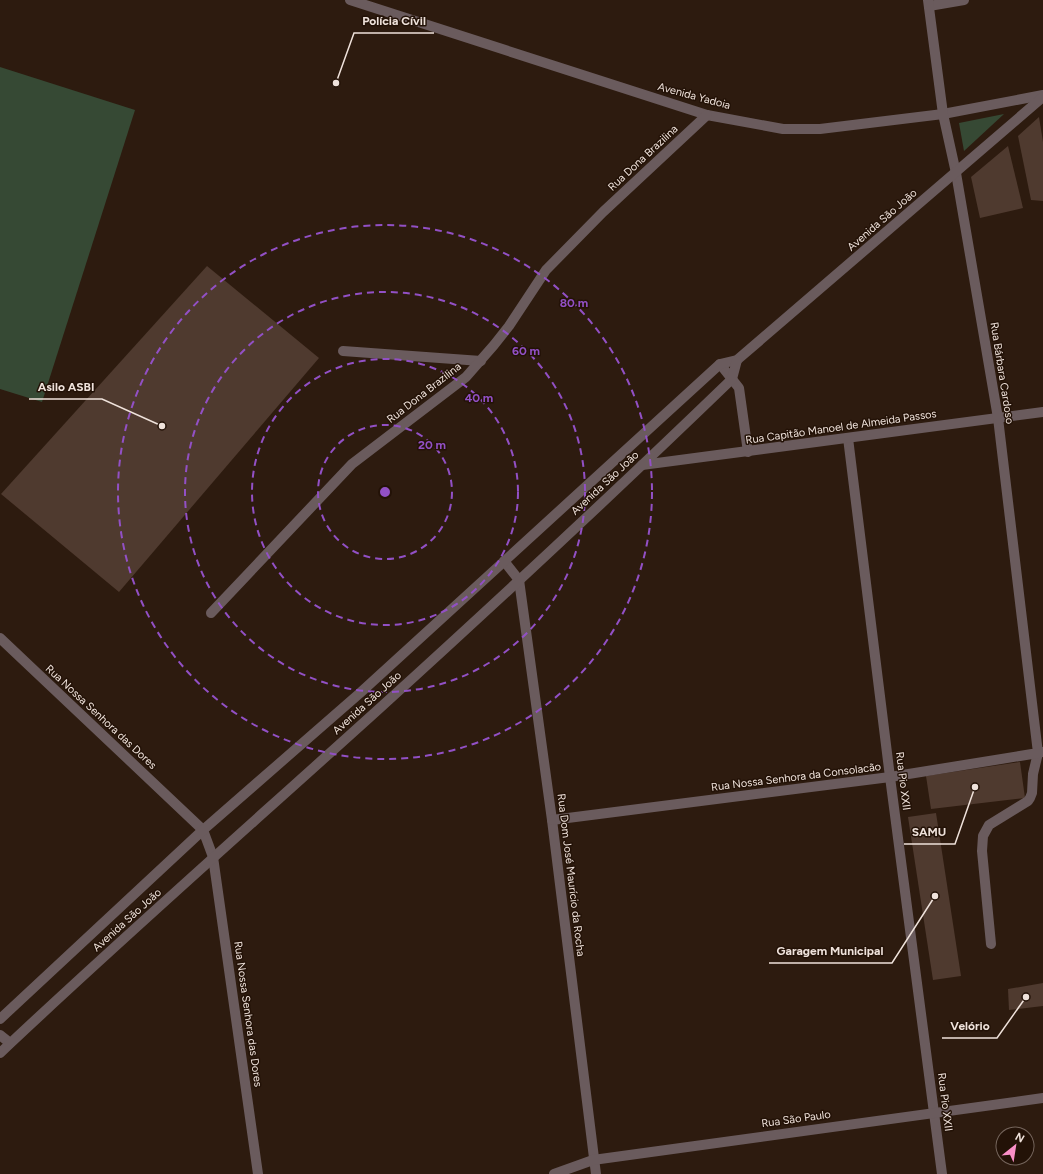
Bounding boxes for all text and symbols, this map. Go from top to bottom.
callout: Polícia Cívil [354,9,434,33]
text: Polícia Cívil [362,14,426,28]
street label: Avenida Yadoia [656,80,732,112]
street label: Rua Dona Brazilina [605,122,681,194]
street label: Avenida São João [845,186,919,254]
text: 80 m [560,296,588,310]
street label: Rua Bárbara Cardoso [988,321,1016,425]
text: 60 m [512,344,540,358]
street label: Rua Dona Brazilina [384,360,464,426]
callout: Asilo ASBI [29,375,102,399]
text: Asilo ASBI [38,380,94,394]
text: 40 m [465,391,493,405]
street label: Rua Capitão Manoel de Almeida Passos [745,407,937,447]
text: 20 m [418,438,446,452]
street label: Avenida São João [568,448,642,518]
centre of rings [378,485,392,499]
street label: Rua Nossa Senhora das Dores [43,662,159,772]
street label: Avenida São João [330,669,404,737]
street label: Rua Pio XXII [893,751,913,811]
street label: Rua Nossa Senhora da Consolacão [710,760,882,794]
street label: Rua Dom José Maurício da Rocha [555,793,587,957]
callout: SAMU [904,820,955,844]
text: SAMU [912,825,946,839]
street label: Avenida São João [90,886,164,954]
callout: Garagem Municipal [769,939,892,963]
street label: Rua Nossa Senhora das Dores [231,940,265,1088]
text: Garagem Municipal [777,944,883,958]
callout: Velório [942,1014,997,1038]
text: Velório [950,1019,990,1033]
street label: Rua Pio XXII [935,1072,955,1132]
street label: Rua São Paulo [761,1108,831,1130]
north arrow [995,1126,1035,1166]
text: N [1013,1130,1027,1146]

